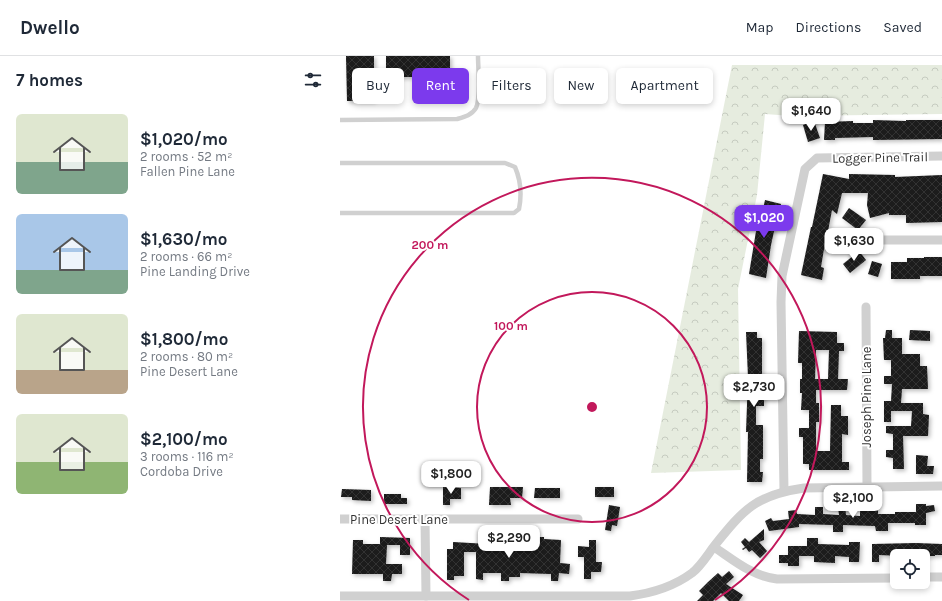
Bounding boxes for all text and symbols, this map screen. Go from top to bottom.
text: Dwello [20,17,80,39]
text: Map [746,19,774,36]
text: Directions [796,19,861,36]
text: Saved [883,19,922,36]
chip: Buy [352,68,404,104]
chip: Rent [412,68,469,104]
chip: Filters [477,68,546,104]
chip: New [554,68,608,104]
chip: Apartment [616,68,713,104]
icon: filters [302,69,324,91]
text: 7 homes [16,70,83,90]
pin: $1,640 [778,98,844,132]
text: $1,640 [791,103,831,118]
text: $1,020/mo [140,129,228,149]
icon: home [48,130,96,178]
text: 2 rooms · 52 m² [140,149,232,164]
street label: Logger Pine Trail [832,149,928,166]
text: Fallen Pine Lane [140,164,235,179]
pin: $1,020 [731,205,797,239]
text: $1,020 [743,210,785,225]
pin: $1,630 [821,228,887,262]
text: $1,630/mo [140,229,228,249]
icon: home [48,230,96,278]
text: $1,630 [833,233,875,248]
text: 200 m [412,238,448,252]
text: 2 rooms · 66 m² [140,249,232,264]
text: Pine Landing Drive [140,264,250,279]
text: 100 m [494,319,528,333]
text: $1,800/mo [140,329,228,349]
icon: home [48,330,96,378]
street label: Joseph Pine Lane [859,346,874,447]
text: 2 rooms · 80 m² [140,349,233,364]
text: Pine Desert Lane [140,364,238,379]
pin: $2,730 [721,374,787,408]
text: $2,730 [733,379,775,394]
centre of rings [585,400,599,414]
text: $2,100/mo [140,429,228,449]
icon: home [48,430,96,478]
text: 3 rooms · 116 m² [140,449,234,464]
pin: $1,800 [418,461,484,495]
text: Cordoba Drive [140,464,223,479]
text: $1,800 [430,466,472,481]
pin: $2,100 [820,485,886,519]
text: $2,100 [832,490,874,505]
street label: Pine Desert Lane [350,512,448,527]
pin: $2,290 [476,525,542,559]
text: $2,290 [487,530,531,545]
map controls [890,549,930,589]
button: locate [890,549,930,589]

